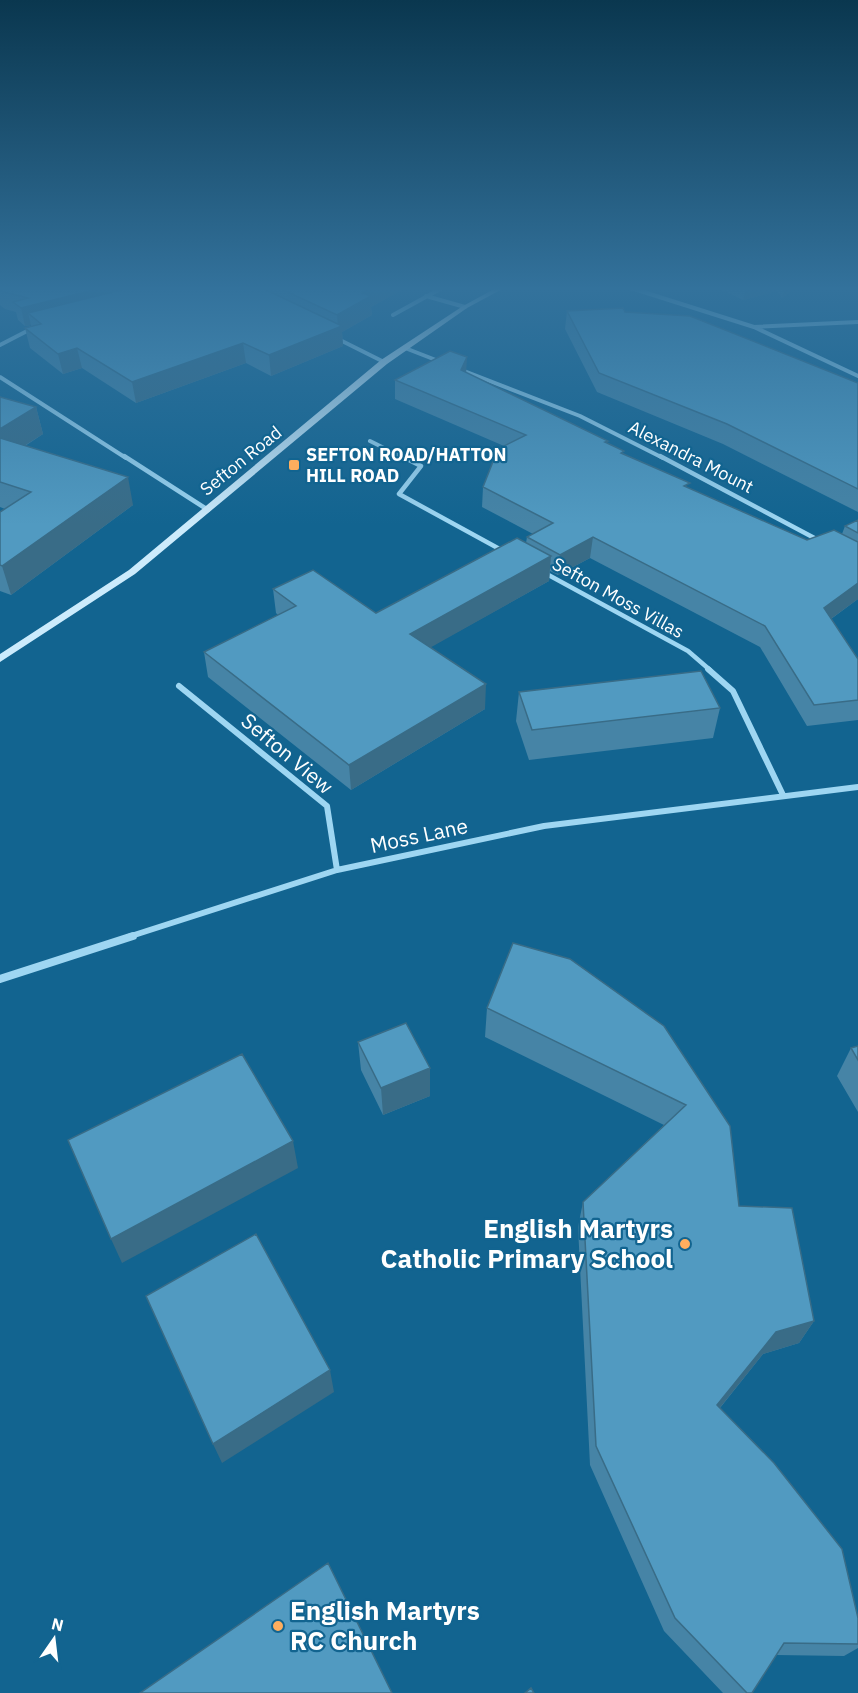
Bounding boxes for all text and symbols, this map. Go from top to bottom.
street label: Alexandra Mount [625,415,758,498]
street label: Sefton Road [195,421,286,500]
place label: SEFTON ROAD/HATTON HILL ROAD [306,443,506,487]
marker: SEFTON ROAD/HATTON HILL ROAD [287,458,301,472]
street label: Sefton Moss Villas [548,552,688,643]
street label: Sefton View [236,706,340,800]
street label: Moss Lane [367,811,470,859]
place label: English Martyrs Catholic Primary School [381,1211,673,1275]
marker: English Martyrs Catholic Primary School [678,1237,692,1251]
place label: English Martyrs RC Church [290,1593,480,1657]
north arrow [24,1609,84,1669]
text: N [50,1613,66,1636]
marker: English Martyrs RC Church [271,1619,285,1633]

